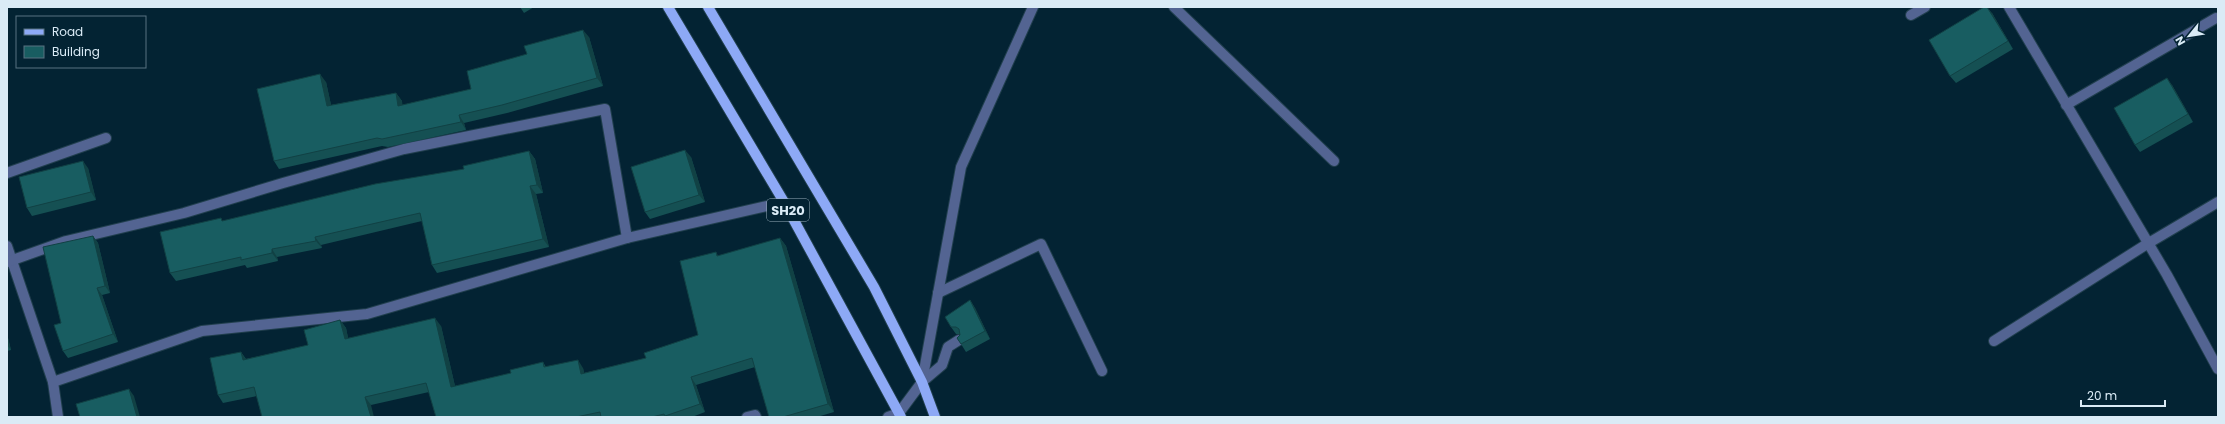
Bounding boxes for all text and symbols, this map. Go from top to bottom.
legend [16,16,146,68]
north arrow [2169,16,2209,56]
text: Road [52,23,83,40]
text: N [2171,33,2189,49]
text: Building [52,43,100,60]
road number: SH20 [767,199,809,221]
scale bar [2081,382,2165,408]
text: 20 m [2087,387,2117,404]

